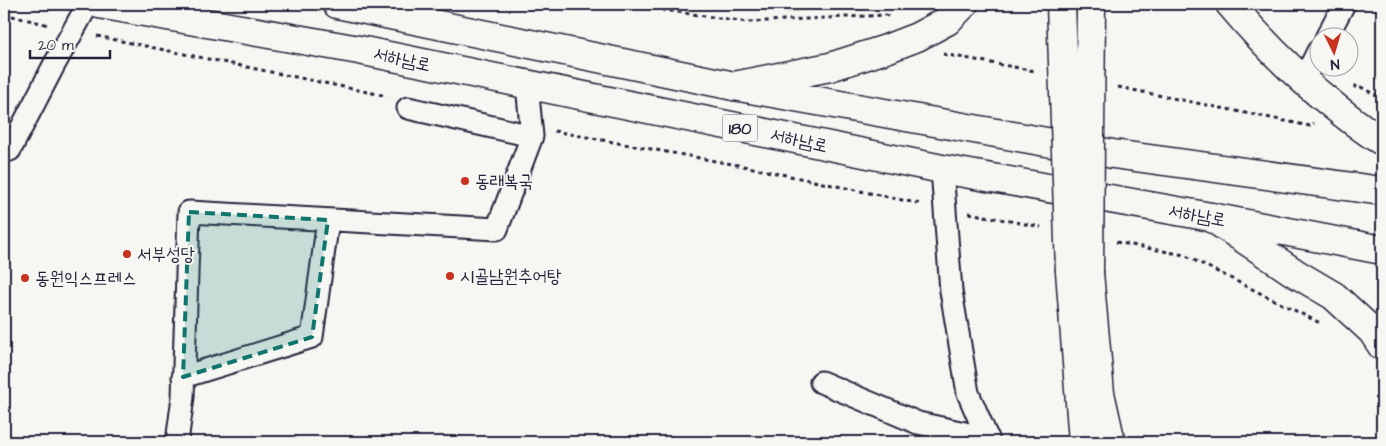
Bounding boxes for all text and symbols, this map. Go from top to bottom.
scale bar [30,28,110,60]
north arrow [1308,28,1358,78]
text: 20 m [38,35,74,56]
street label: 서하남로 [371,41,433,78]
text: N [1330,54,1340,74]
road number: 180 [722,115,758,142]
street label: 서하남로 [768,122,830,159]
place label: 동래복국 [475,169,533,194]
marker: 동래복국 [459,175,471,187]
street label: 서하남로 [1166,198,1228,233]
place label: 서부성당 [137,242,195,267]
marker: 서부성당 [121,248,133,260]
place label: 시골남원추어탕 [460,264,562,289]
place label: 동원익스프레스 [35,266,136,291]
marker: 시골남원추어탕 [444,270,456,282]
marker: 동원익스프레스 [19,272,31,284]

